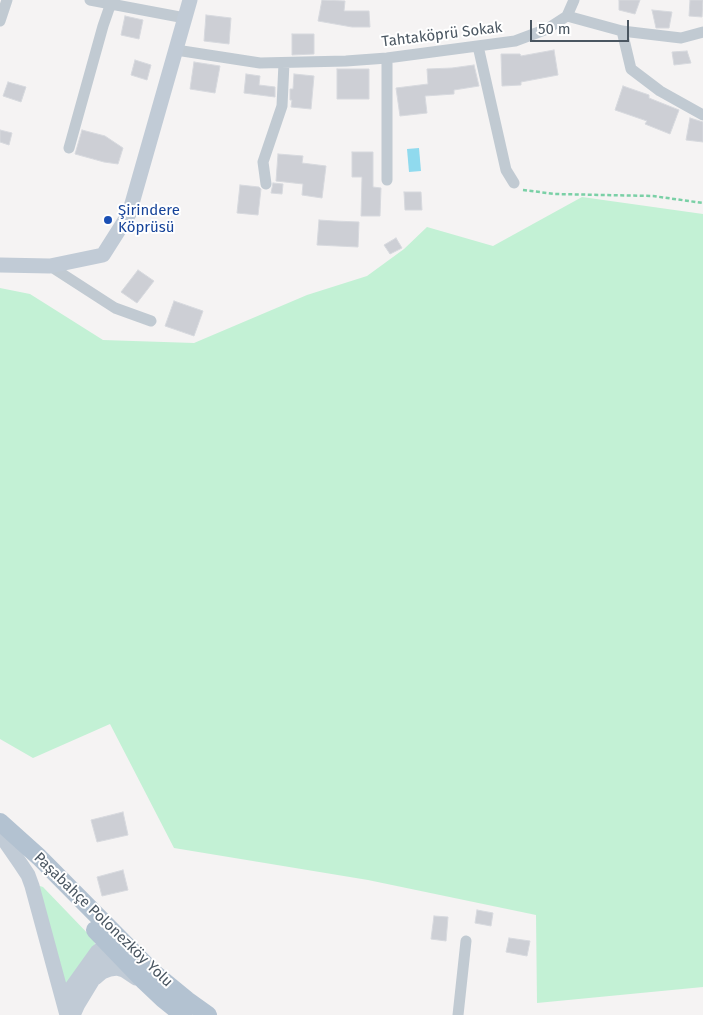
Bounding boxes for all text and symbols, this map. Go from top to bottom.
scale bar [533,10,632,42]
street label: Tahtaköprü Sokak [381,19,503,51]
text: 50 m [538,20,571,38]
place label: Şirindere Köprüsü [118,202,180,237]
marker: Şirindere Köprüsü [102,214,114,226]
street label: Paşabahçe Polonezköy Yolu [30,849,176,991]

